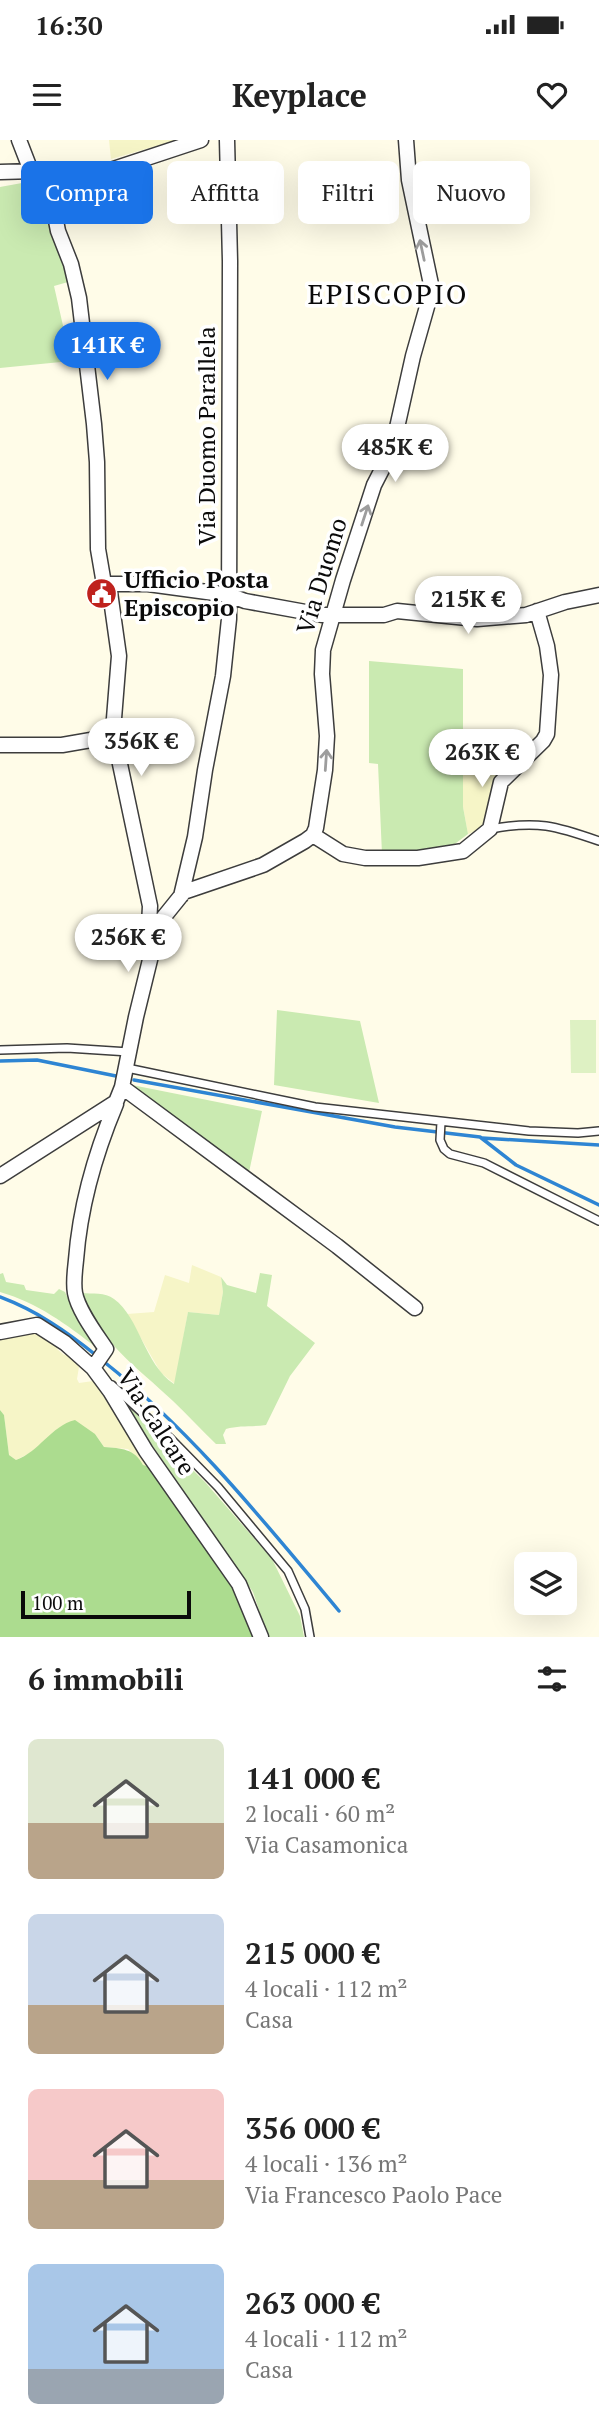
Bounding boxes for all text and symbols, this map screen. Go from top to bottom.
text: 16:30 [35,8,103,42]
text: Keyplace [232,74,367,116]
icon: menu [28,76,66,114]
icon: heart [533,76,571,114]
chip: Compra [21,161,153,224]
chip: Affitta [167,161,284,224]
chip: Filtri [298,161,399,224]
chip: Nuovo [413,161,530,224]
one-way arrow [415,239,429,262]
district label: EPISCOPIO [307,275,469,312]
pin: 141K € [50,322,164,382]
street label: Via Duomo Parallela [190,326,222,546]
text: 141K € [70,329,144,360]
pin: 485K € [338,424,452,484]
text: 485K € [358,431,432,462]
one-way arrow [360,504,372,526]
street label: Via Duomo [288,514,354,638]
place label: Ufficio Posta Episcopio [124,563,270,623]
pin: 215K € [411,576,525,636]
public building icon: Ufficio Posta Episcopio [84,577,118,611]
text: 215K € [431,583,505,614]
pin: 356K € [84,718,198,778]
text: 356K € [104,725,178,756]
pin: 263K € [425,730,539,789]
text: 263K € [445,736,519,767]
one-way arrow [319,749,332,772]
pin: 256K € [71,914,185,974]
text: 256K € [91,921,165,952]
street label: Via Calcare [110,1362,203,1481]
map controls [514,1552,577,1615]
button: layers [514,1552,577,1615]
scale bar [21,1588,191,1620]
text: 100 m [32,1590,83,1615]
text: 6 immobili [28,1659,184,1699]
icon: filters [533,1660,571,1698]
text: 141 000 € [245,1758,380,1798]
icon: home [84,1767,168,1851]
text: 2 locali · 60 m² [245,1798,395,1829]
text: Via Casamonica [245,1829,408,1860]
text: 215 000 € [245,1933,380,1973]
icon: home [84,1942,168,2026]
text: 4 locali · 112 m² [245,1973,408,2004]
text: Casa [245,2004,293,2035]
text: 356 000 € [245,2108,380,2148]
icon: home [84,2117,168,2201]
text: 4 locali · 136 m² [245,2148,408,2179]
text: Via Francesco Paolo Pace [245,2179,502,2210]
text: 263 000 € [245,2283,380,2323]
icon: home [84,2292,168,2376]
text: 4 locali · 112 m² [245,2323,408,2354]
text: Casa [245,2354,293,2385]

